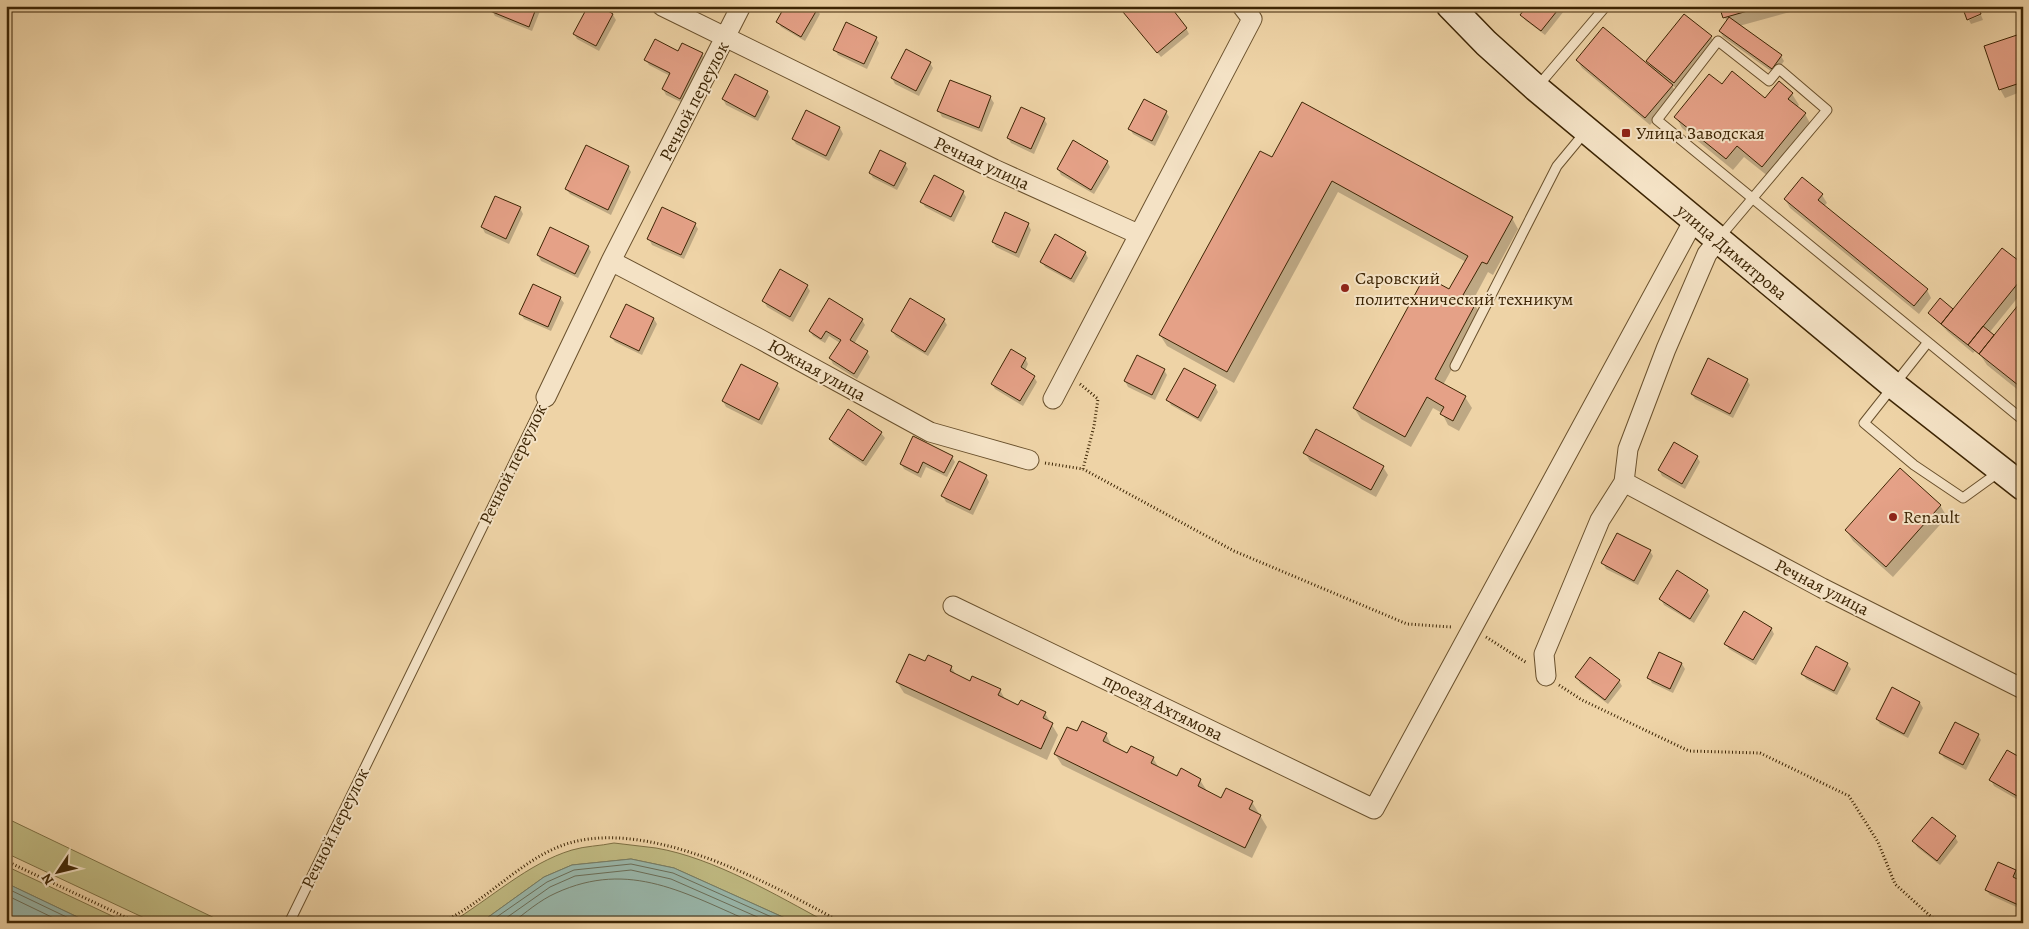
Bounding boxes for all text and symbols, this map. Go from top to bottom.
street label: Речной переулок [654,37,734,165]
place label: Улица Заводская [1636,121,1765,145]
marker: Улица Заводская [1620,127,1632,139]
street label: Речная улица [930,130,1034,196]
street label: улица Димитрова [1671,198,1793,306]
place label: Саровский политехнический техникум [1355,266,1573,311]
marker: Саровский политехнический техникум [1339,282,1351,294]
street label: Южная улица [764,333,871,407]
street label: Речной переулок [473,400,553,528]
place label: Renault [1903,505,1960,529]
marker: Renault [1887,511,1899,523]
street label: Речная улица [1771,553,1874,621]
street label: проезд Ахтямова [1099,667,1228,747]
street label: Речной переулок [295,764,375,892]
north arrow [32,846,82,896]
text: N [37,870,58,889]

